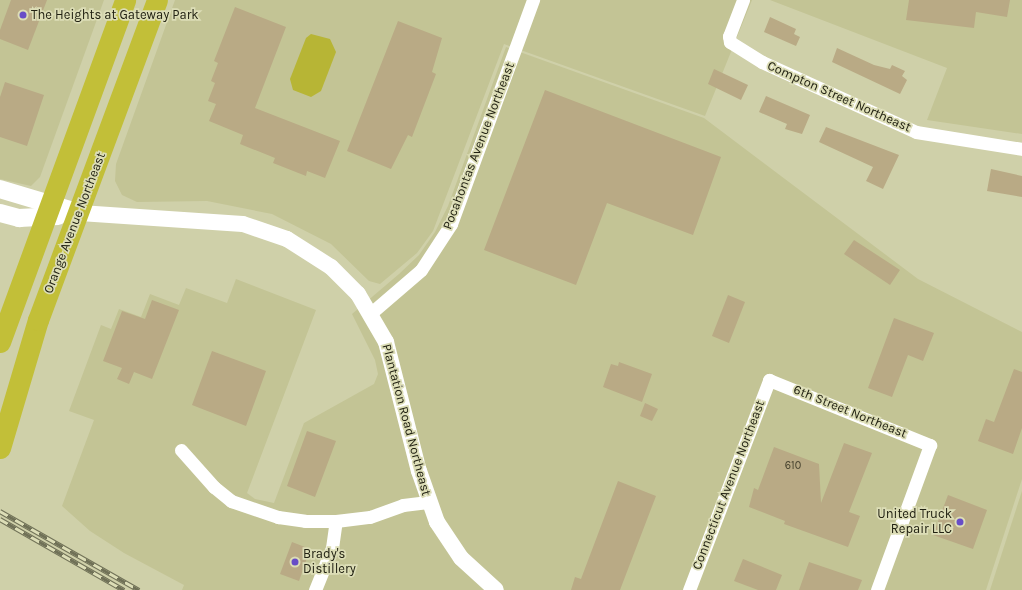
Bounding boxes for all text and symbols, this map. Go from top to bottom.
place label: The Heights at Gateway Park [31,7,199,23]
marker: The Heights at Gateway Park [18,10,28,20]
street label: Compton Street Northeast [765,58,913,136]
street label: Pocahontas Avenue Northeast [440,60,518,232]
street label: Orange Avenue Northeast [41,150,109,296]
street label: Plantation Road Northeast [378,342,434,498]
street label: 6th Street Northeast [791,382,909,442]
street label: Connecticut Avenue Northeast [689,398,769,572]
house number: 610 [785,459,801,473]
place label: United Truck Repair LLC [877,507,952,538]
marker: United Truck Repair LLC [955,517,965,527]
place label: Brady's Distillery [303,547,356,578]
marker: Brady's Distillery [290,557,300,567]

